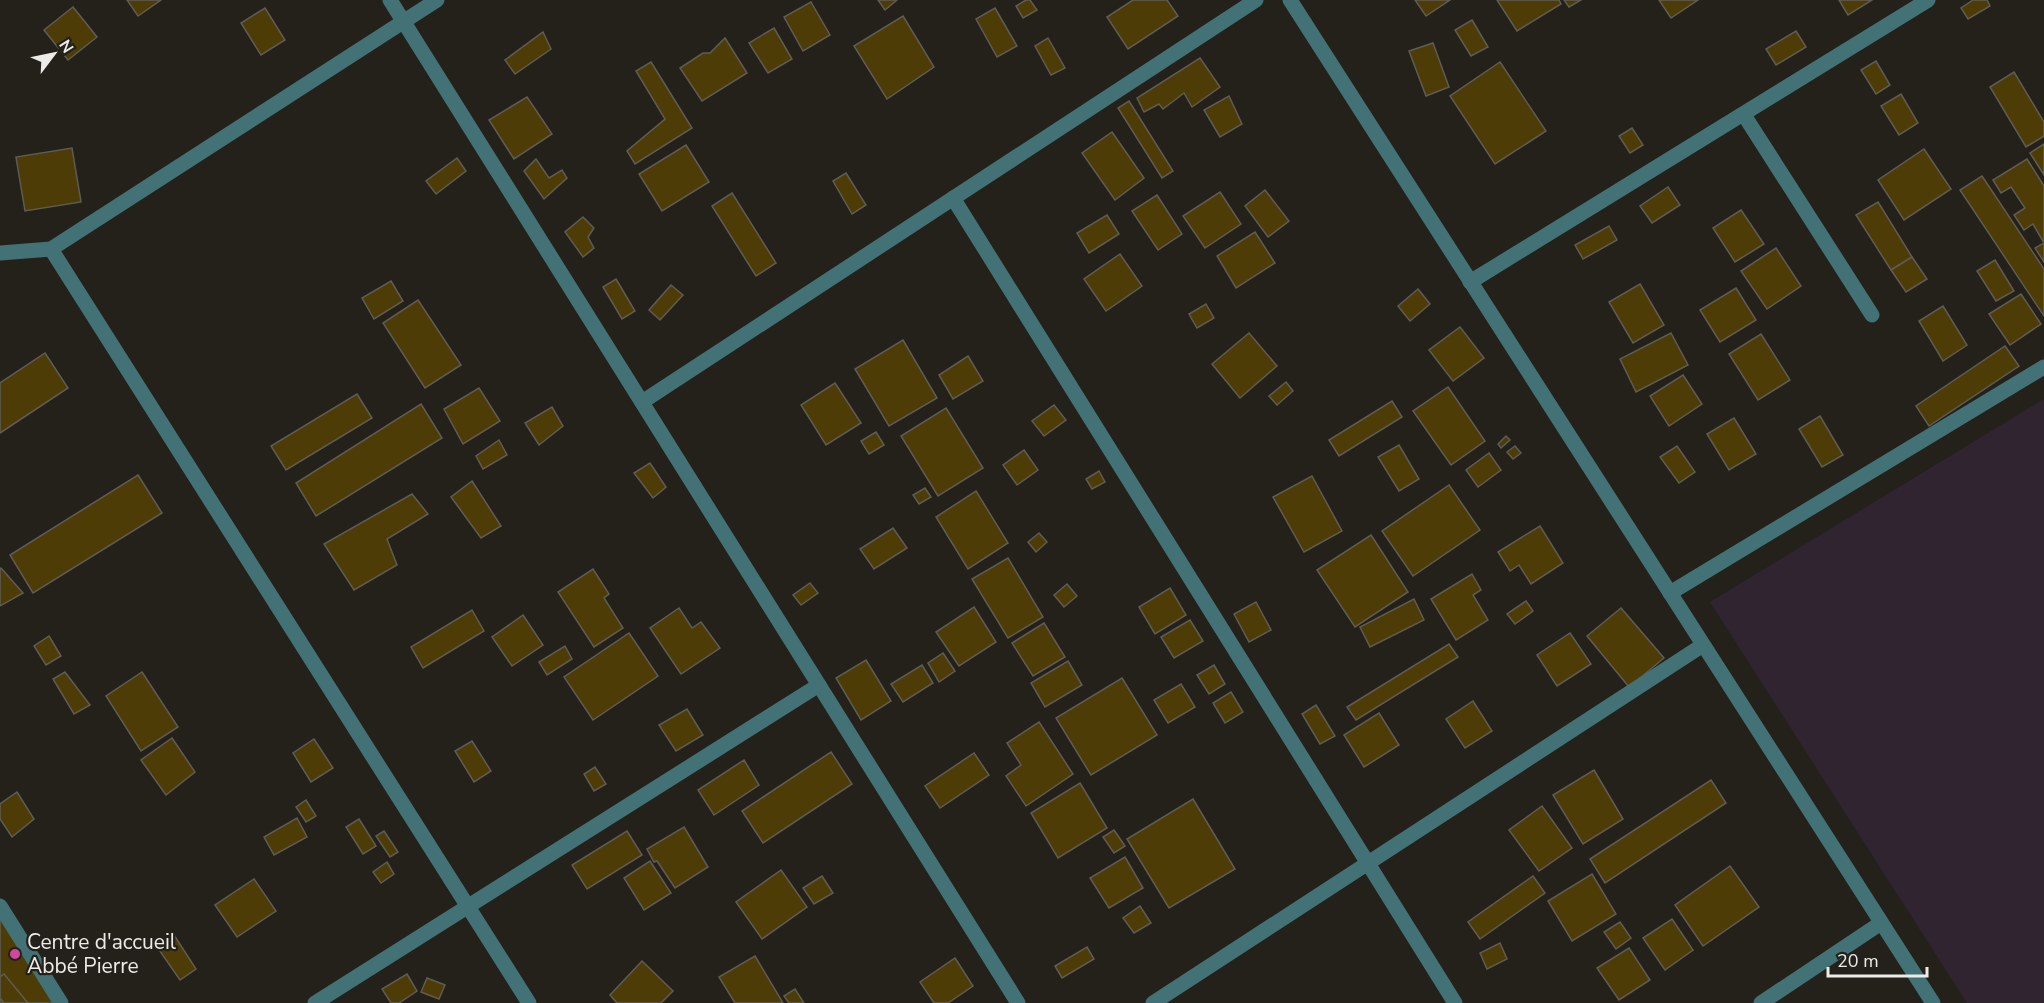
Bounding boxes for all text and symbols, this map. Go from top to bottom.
north arrow [24,24,84,84]
text: N [53,36,78,57]
place label: Centre d'accueil Abbé Pierre [27,928,177,980]
scale bar [1828,940,1927,978]
marker: Centre d'accueil Abbé Pierre [8,947,22,961]
text: 20 m [1837,949,1879,973]

